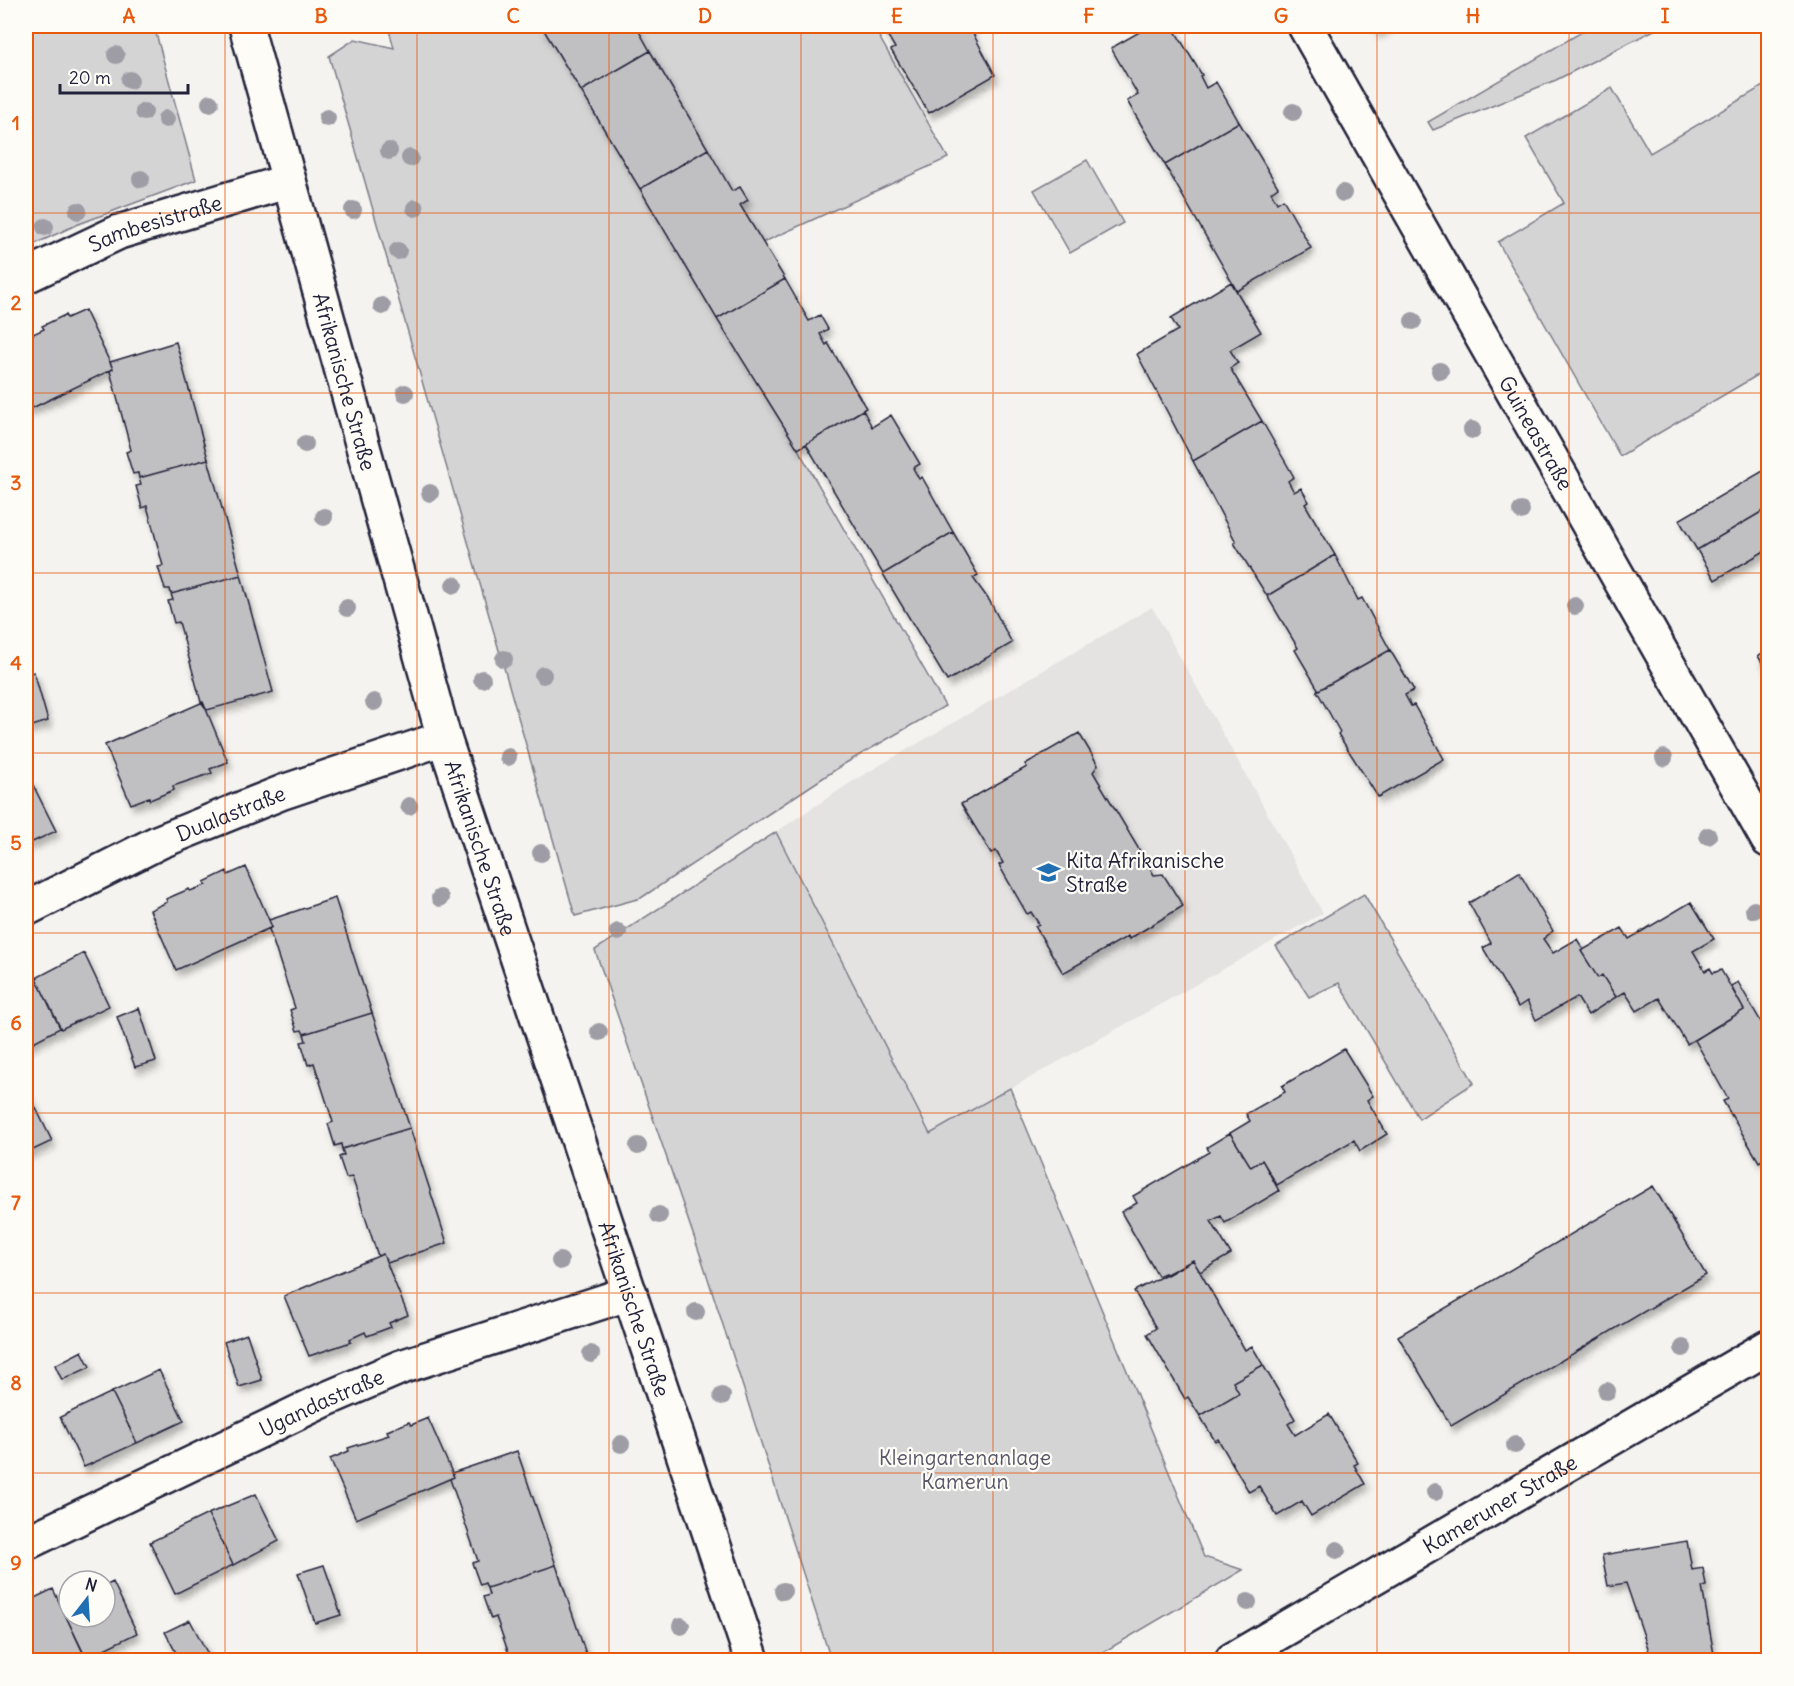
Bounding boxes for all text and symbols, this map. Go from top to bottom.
text: A [123,3,136,28]
text: B [314,3,328,28]
text: C [506,3,520,28]
text: D [698,3,712,28]
text: E [891,3,903,28]
text: F [1083,3,1095,28]
text: G [1274,3,1288,28]
text: H [1466,3,1480,28]
text: I [1661,3,1670,28]
scale bar [60,57,188,95]
text: 20 m [69,66,111,89]
text: 1 [12,110,20,135]
street label: Sambesistraße [84,188,225,258]
text: 2 [11,290,22,315]
street label: Afrikanische Straße [307,290,382,473]
street label: Guineastraße [1493,371,1580,495]
text: 3 [10,470,22,495]
text: 4 [10,650,22,675]
street label: Afrikanische Straße [439,757,523,939]
street label: Dualastraße [172,779,289,847]
text: 5 [10,830,22,855]
place label: Kita Afrikanische Straße [1066,847,1224,898]
school or university icon: Kita Afrikanische Straße [1035,859,1061,885]
text: 6 [10,1010,22,1035]
text: 7 [11,1190,21,1215]
street label: Afrikanische Straße [593,1218,677,1400]
street label: Ugandastraße [255,1363,388,1443]
text: 8 [10,1370,22,1395]
park label: Kleingartenanlage Kamerun [879,1444,1051,1495]
street label: Kameruner Straße [1418,1448,1582,1559]
text: 9 [10,1550,22,1575]
north arrow [57,1569,117,1629]
text: N [83,1573,100,1596]

